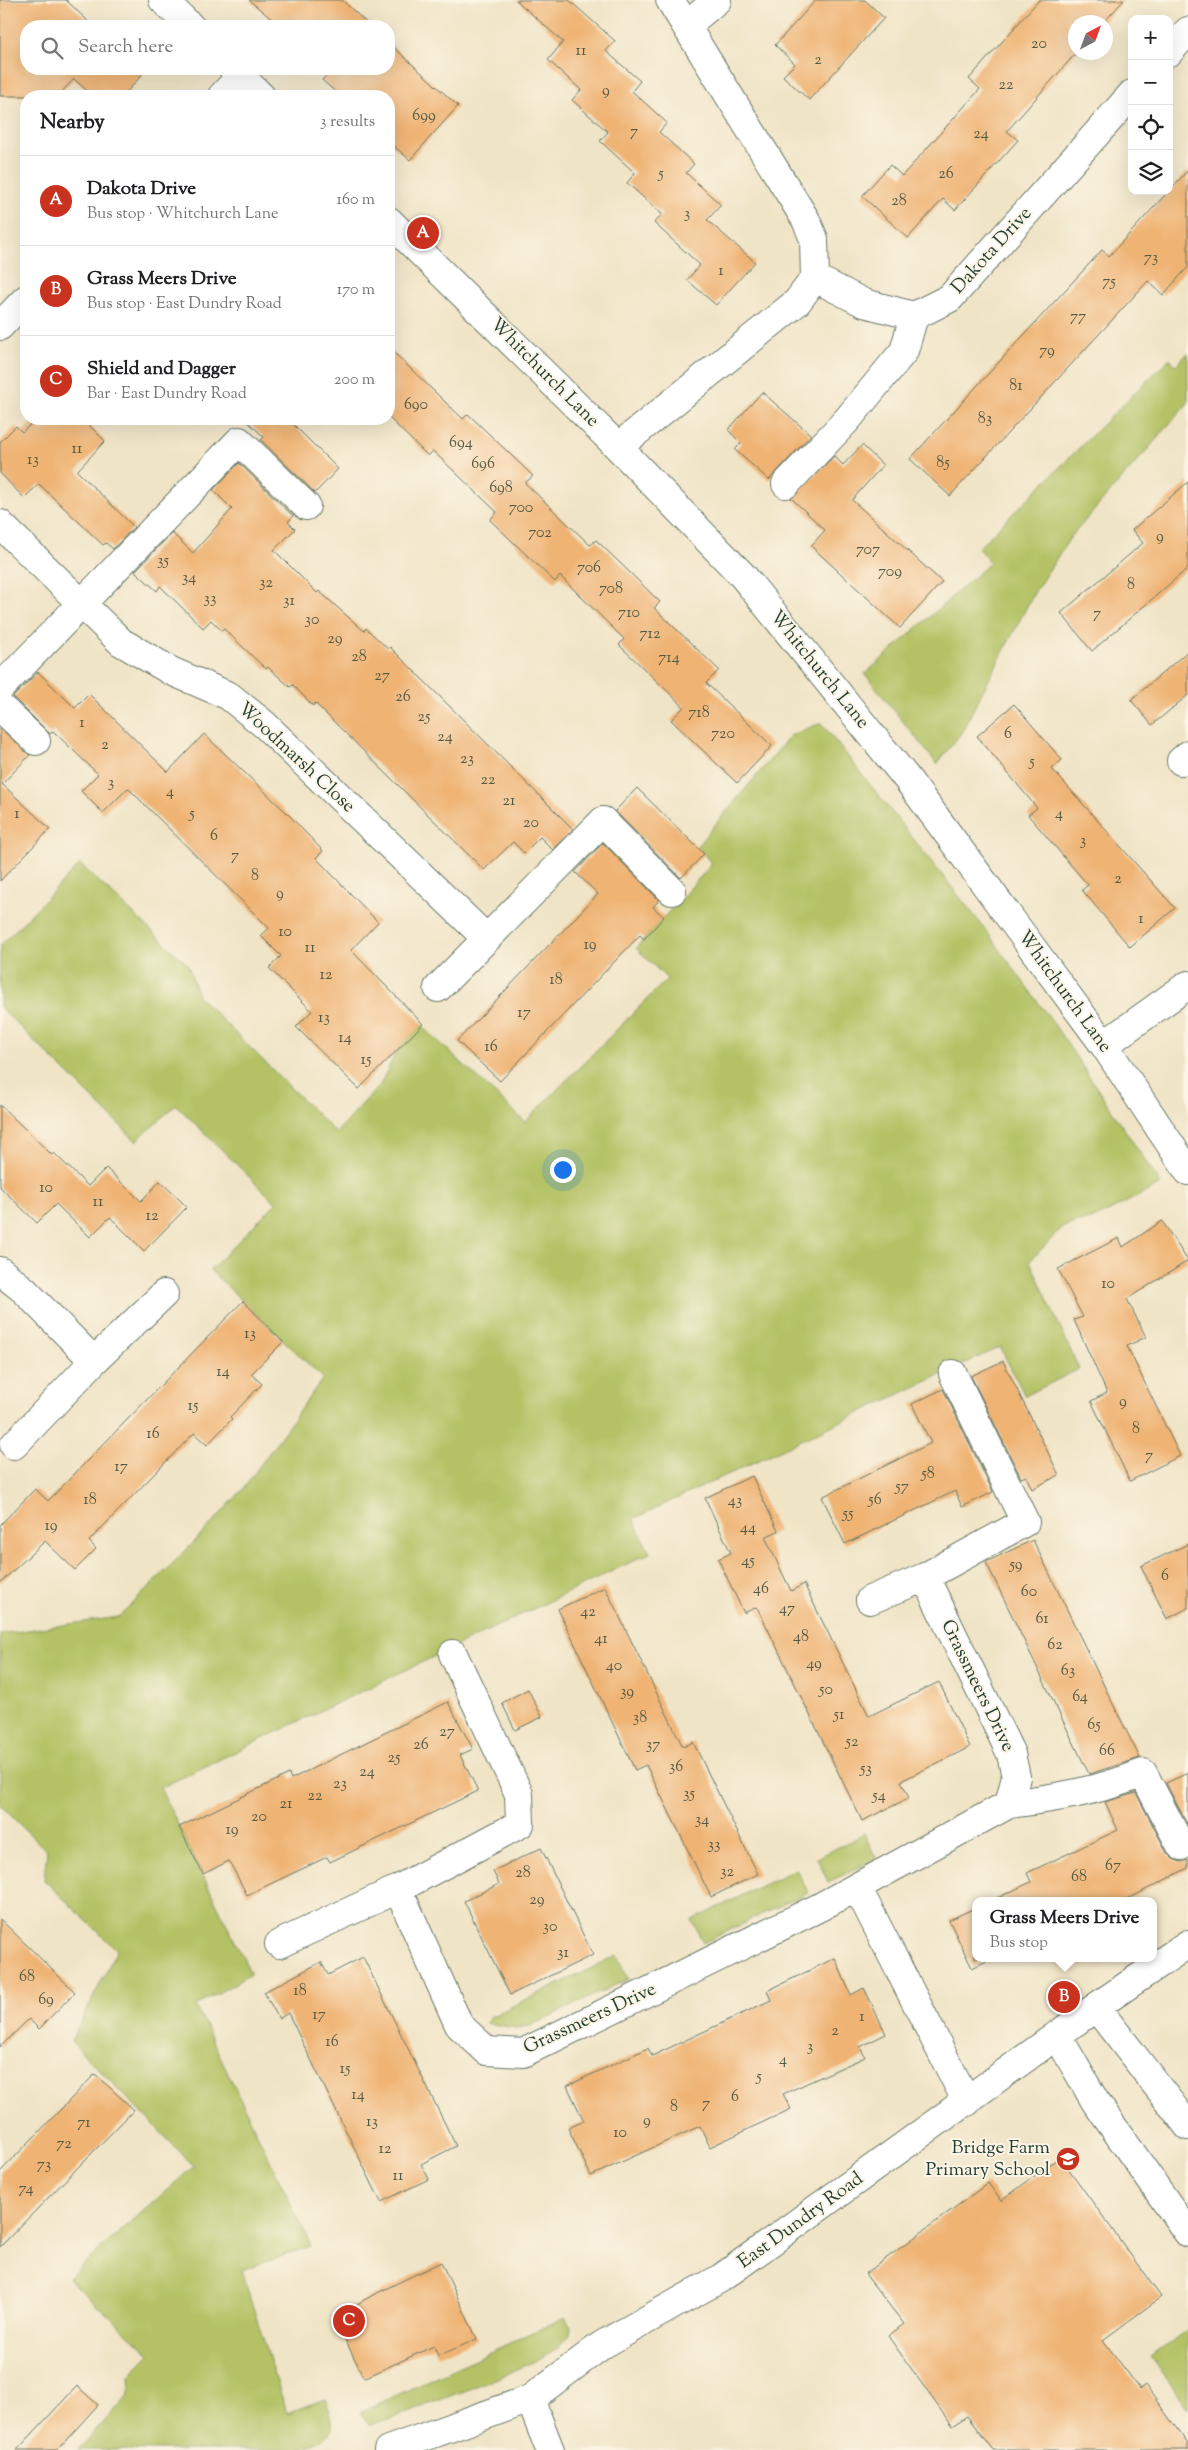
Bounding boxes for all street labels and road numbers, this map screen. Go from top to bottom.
street label: Dakota Drive [945,201,1039,301]
street label: Whitchurch Lane [483,312,605,434]
street label: Whitchurch Lane [763,605,875,735]
street label: Woodmarsh Close [231,696,361,820]
street label: Whitchurch Lane [1010,925,1118,1059]
street label: Grassmeers Drive [933,1615,1021,1757]
street label: Grassmeers Drive [519,1976,661,2062]
street label: East Dundry Road [733,2166,869,2276]

